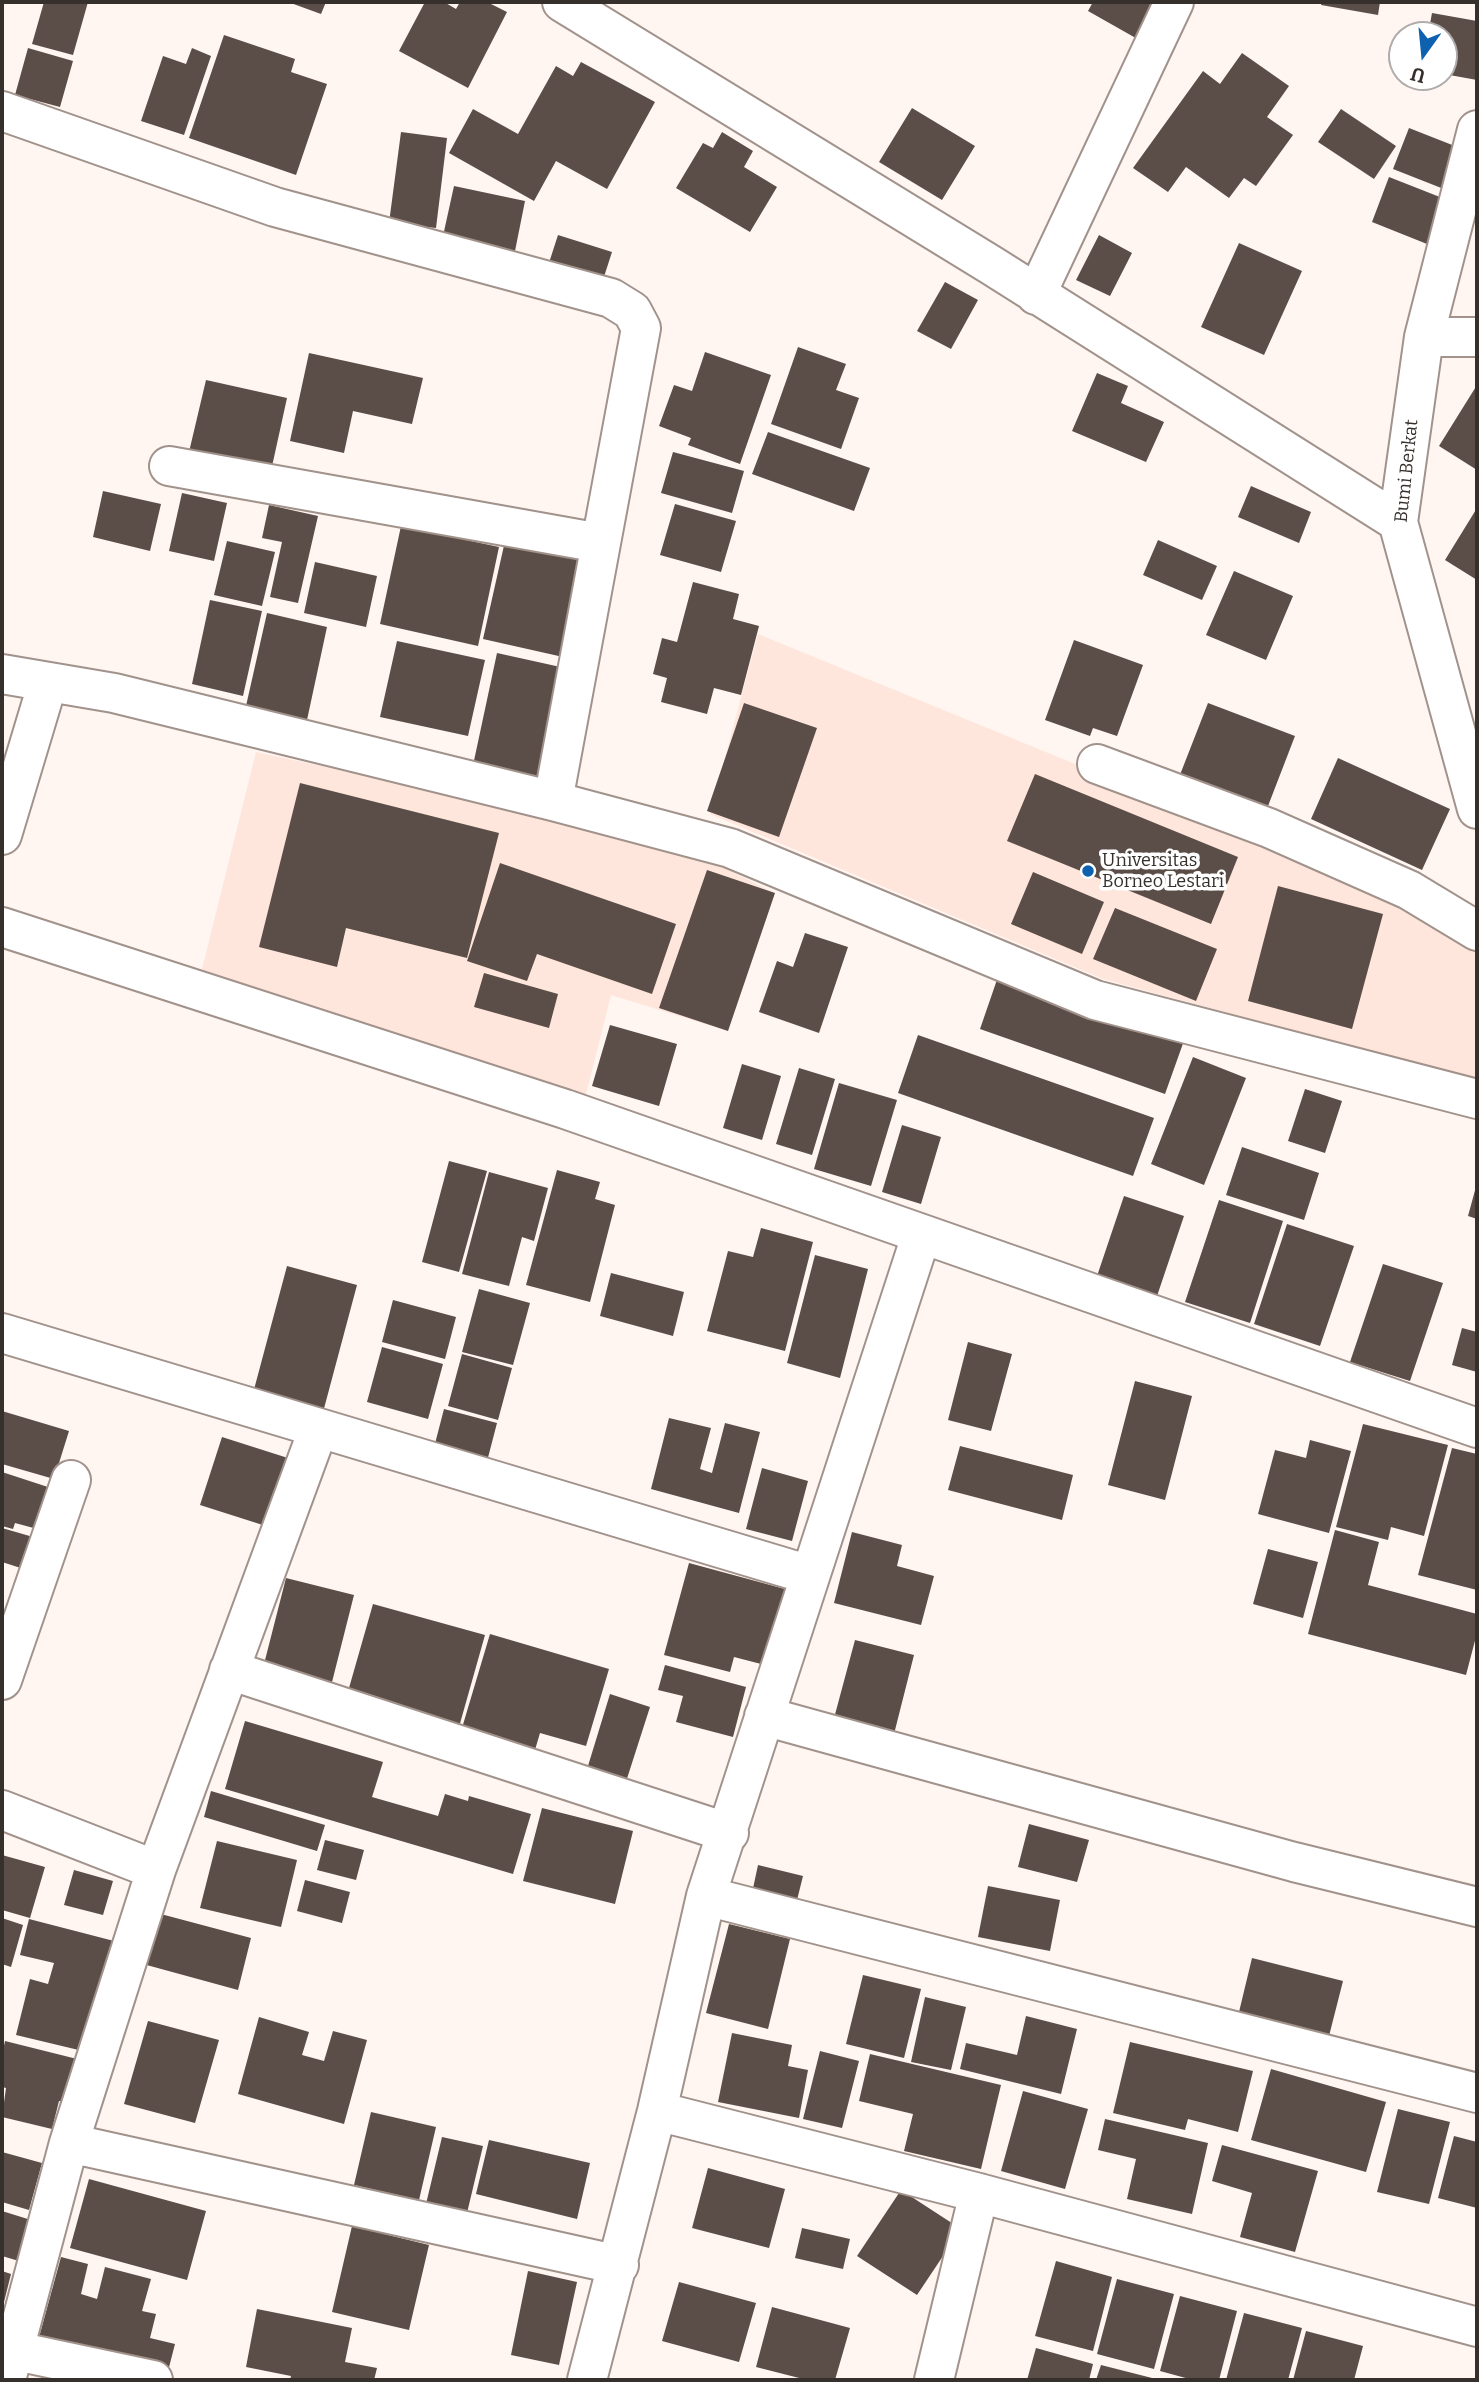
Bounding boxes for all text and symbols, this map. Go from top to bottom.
north arrow [1388,21,1458,91]
text: U [1408,62,1428,88]
street label: Bumi Berkat [1391,418,1423,524]
place label: Universitas Borneo Lestari [1102,850,1224,892]
marker: Universitas Borneo Lestari [1080,863,1096,879]

